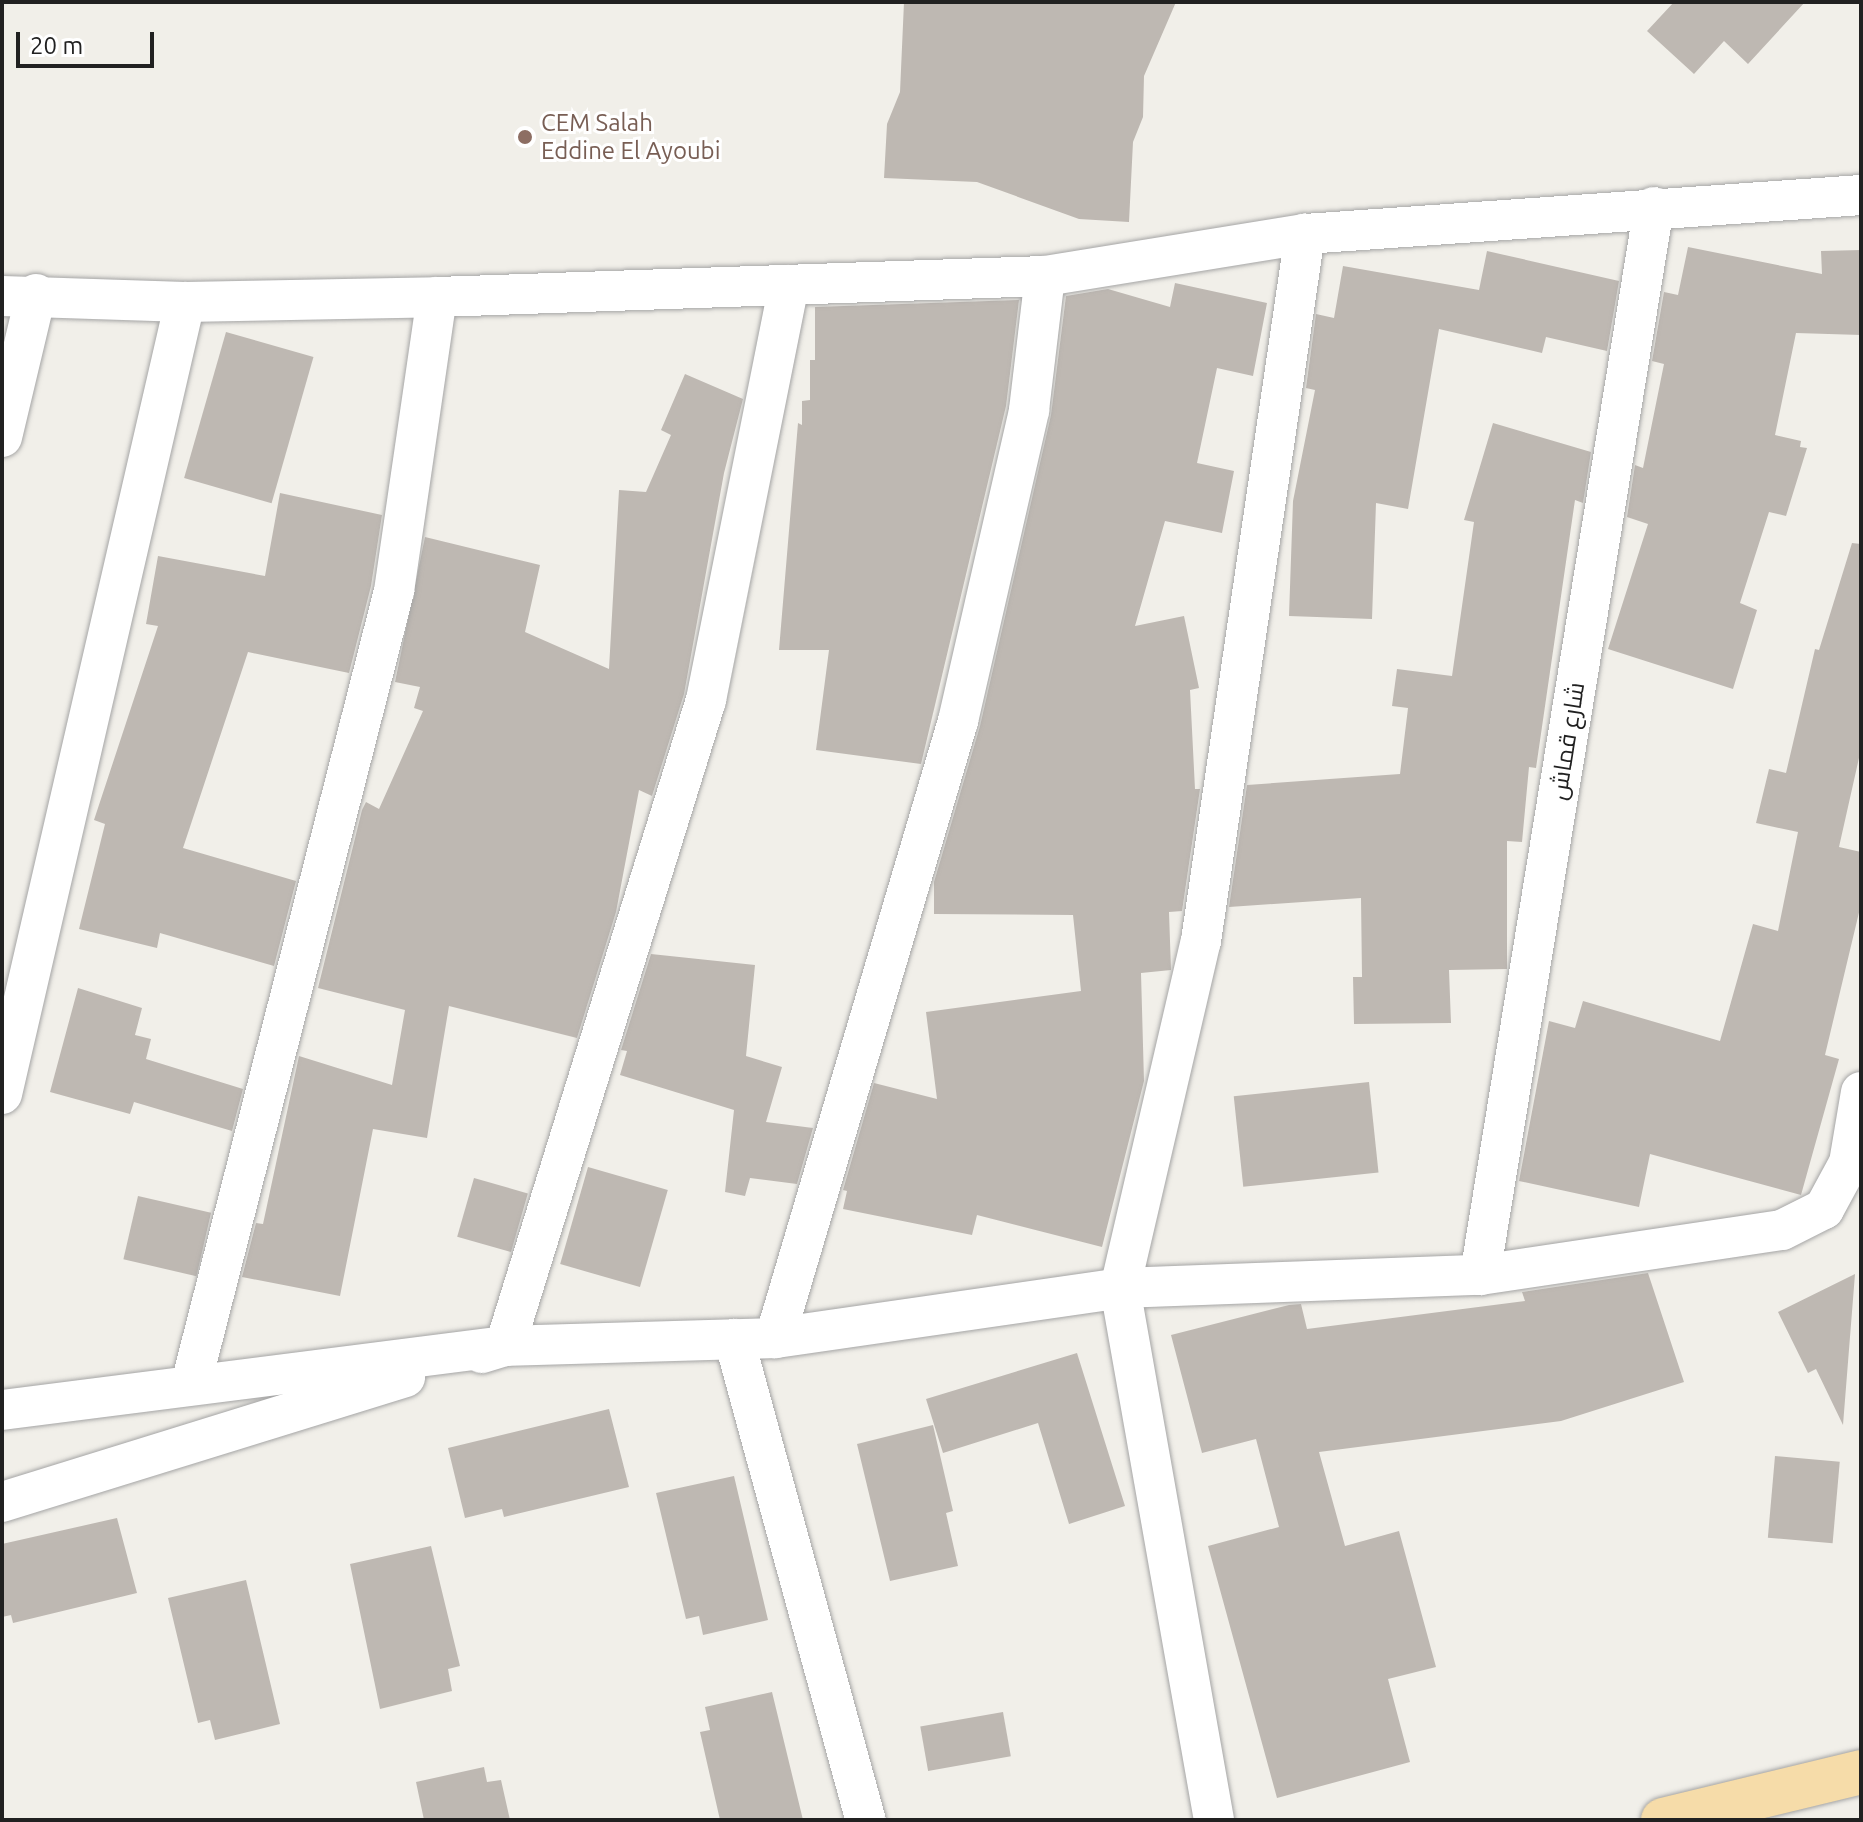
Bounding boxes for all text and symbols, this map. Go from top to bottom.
scale bar [20,16,158,66]
text: 20 m [30,32,83,59]
place label: CEM Salah Eddine El Ayoubi [541,109,720,165]
marker: CEM Salah Eddine El Ayoubi [516,128,534,146]
street label: شارع قماش [1543,680,1591,802]

